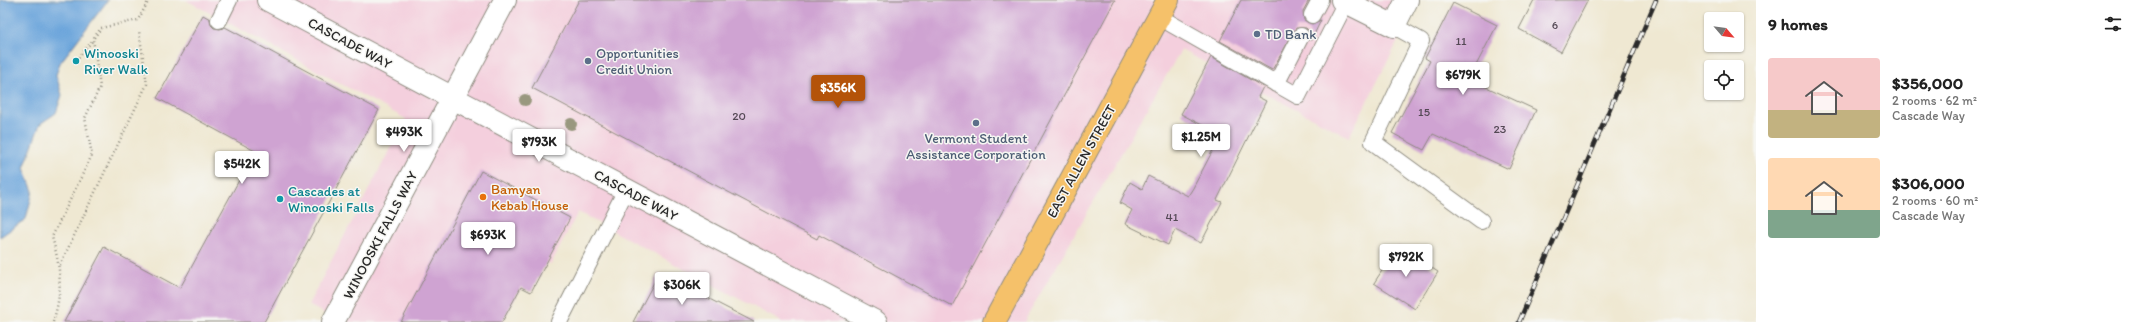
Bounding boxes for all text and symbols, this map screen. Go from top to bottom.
north arrow [1704,12,1744,52]
map controls [1704,12,1744,100]
icon: filters [2102,13,2124,35]
street label: CASCADE WAY [305,14,395,73]
text: 9 homes [1768,14,1828,34]
house number: 6 [1552,18,1558,32]
place label: TD Bank [1265,26,1316,43]
marker: TD Bank [1252,29,1262,39]
house number: 11 [1455,34,1467,48]
place label: Winooski River Walk [84,45,149,78]
place label: Opportunities Credit Union [596,45,679,78]
marker: Winooski River Walk [71,56,81,66]
marker: Opportunities Credit Union [583,56,593,66]
button: locate [1704,60,1744,100]
pin: $679K [1435,62,1491,96]
text: $679K [1445,67,1481,82]
text: $356,000 [1892,73,1963,93]
icon: home [1800,74,1848,122]
pin: $356K [810,75,866,109]
text: $356K [820,80,856,95]
text: 2 rooms · 62 m² [1892,93,1977,108]
street label: EAST ALLEN STREET [1043,102,1120,221]
house number: 15 [1418,105,1430,119]
text: Cascade Way [1892,108,1965,123]
house number: 20 [732,109,746,123]
marker: Vermont Student Assistance Corporation [971,118,981,128]
pin: $493K [376,119,432,153]
house number: 23 [1494,122,1507,136]
text: $493K [386,124,422,139]
pin: $1.25M [1168,124,1234,158]
pin: $793K [511,129,567,163]
text: $1.25M [1181,129,1221,144]
place label: Vermont Student Assistance Corporation [906,130,1046,163]
text: $793K [521,134,557,149]
pin: $542K [214,151,270,185]
text: $542K [224,156,260,171]
street label: CASCADE WAY [591,166,681,225]
street label: WINOOSKI FALLS WAY [340,168,421,302]
text: $306,000 [1892,173,1965,193]
icon: home [1800,174,1848,222]
place label: Bamyan Kebab House [491,181,569,214]
place label: Cascades at Winooski Falls [288,183,374,216]
marker: Bamyan Kebab House [478,192,488,202]
text: 2 rooms · 60 m² [1892,193,1978,208]
marker: Cascades at Winooski Falls [275,194,285,204]
text: Cascade Way [1892,208,1965,223]
house number: 41 [1166,210,1179,224]
pin: $693K [460,222,516,256]
text: $693K [470,227,506,242]
pin: $792K [1378,244,1434,278]
text: $792K [1389,249,1423,264]
pin: $306K [654,272,710,306]
text: $306K [664,277,700,292]

